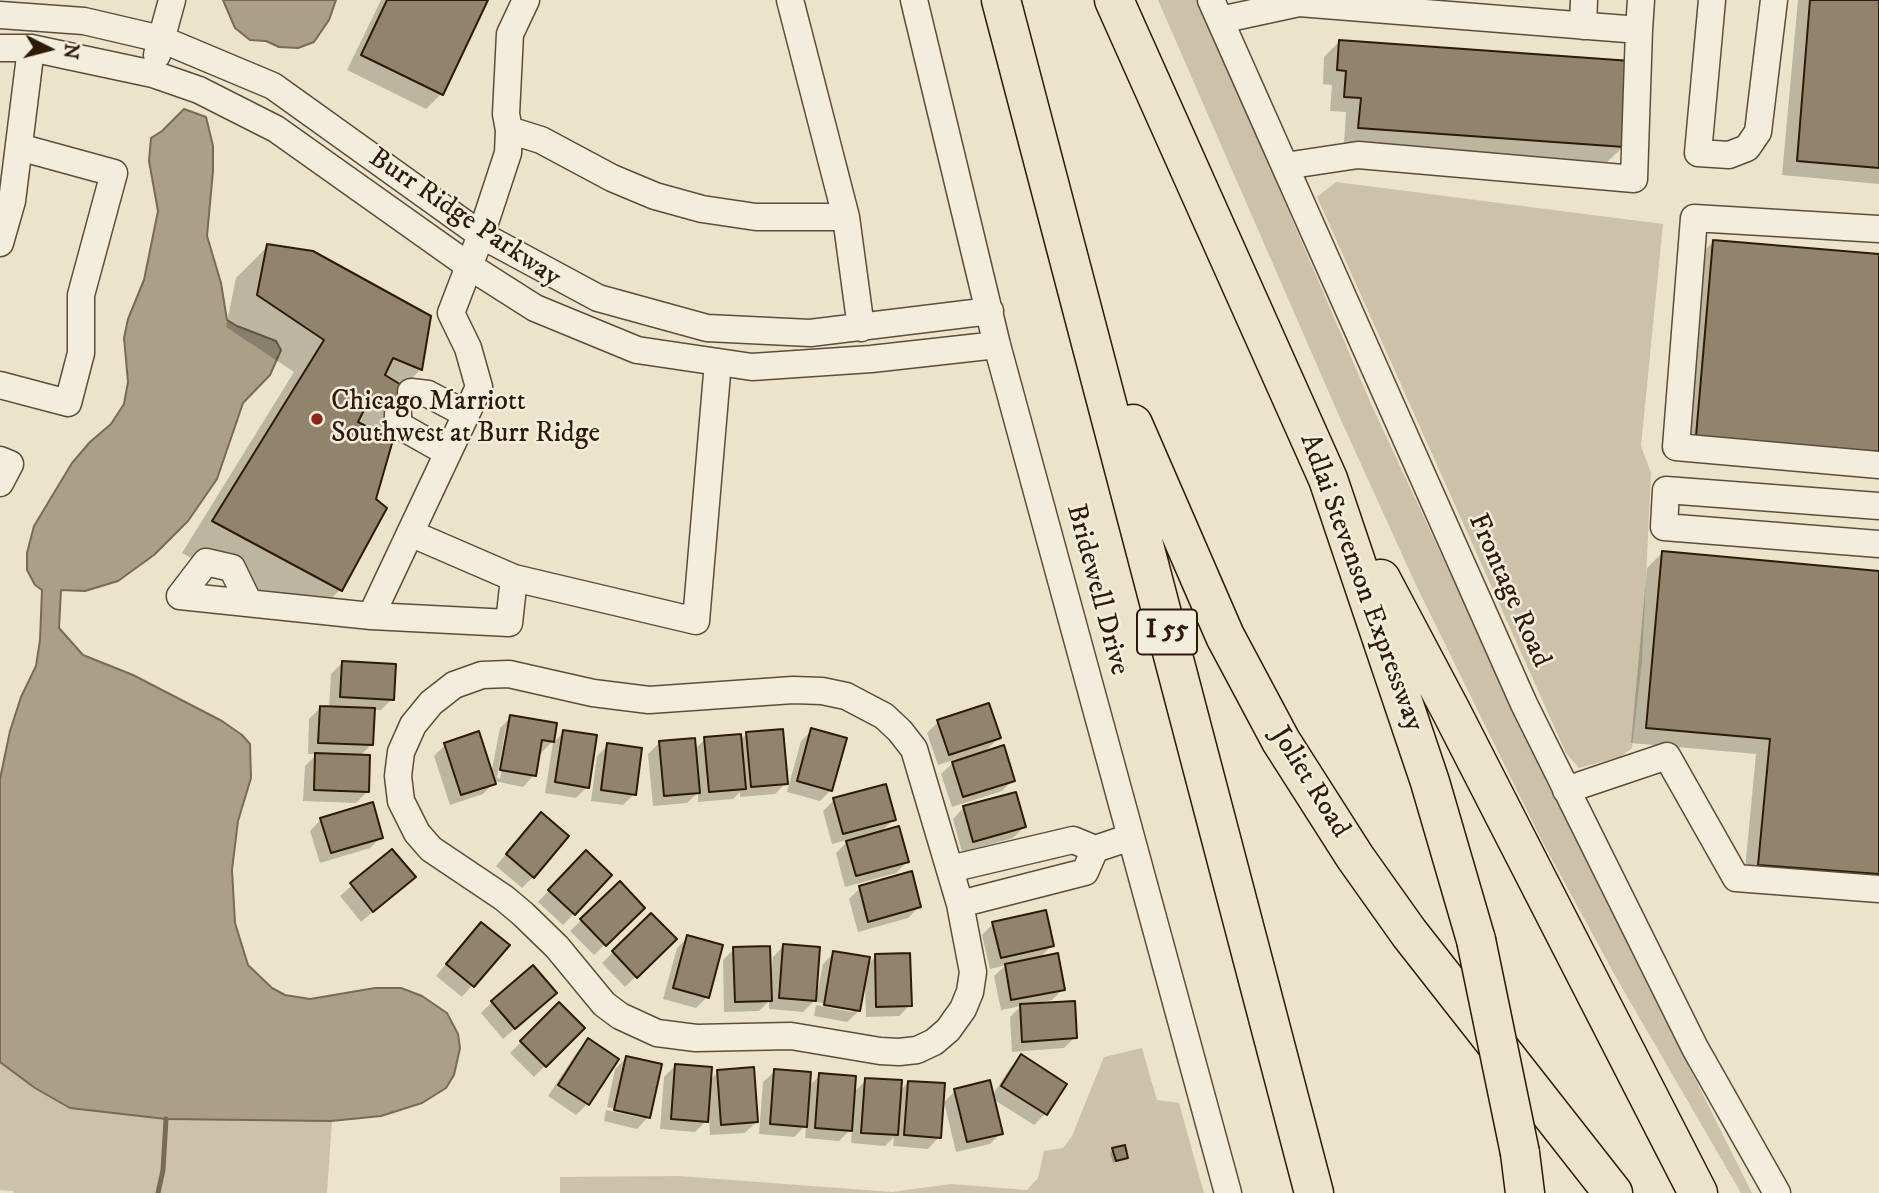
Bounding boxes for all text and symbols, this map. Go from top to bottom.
north arrow [14,14,84,84]
text: N [58,42,83,60]
street label: Burr Ridge Parkway [362,142,566,296]
place label: Chicago Marriott Southwest at Burr Ridge [331,386,600,452]
marker: Chicago Marriott Southwest at Burr Ridge [309,411,325,427]
street label: Adlai Stevenson Expressway [1291,430,1429,736]
street label: Bridewell Drive [1057,501,1135,679]
street label: Frontage Road [1459,509,1557,673]
road number: I 55 [1137,610,1197,654]
street label: Joliet Road [1262,721,1356,845]

